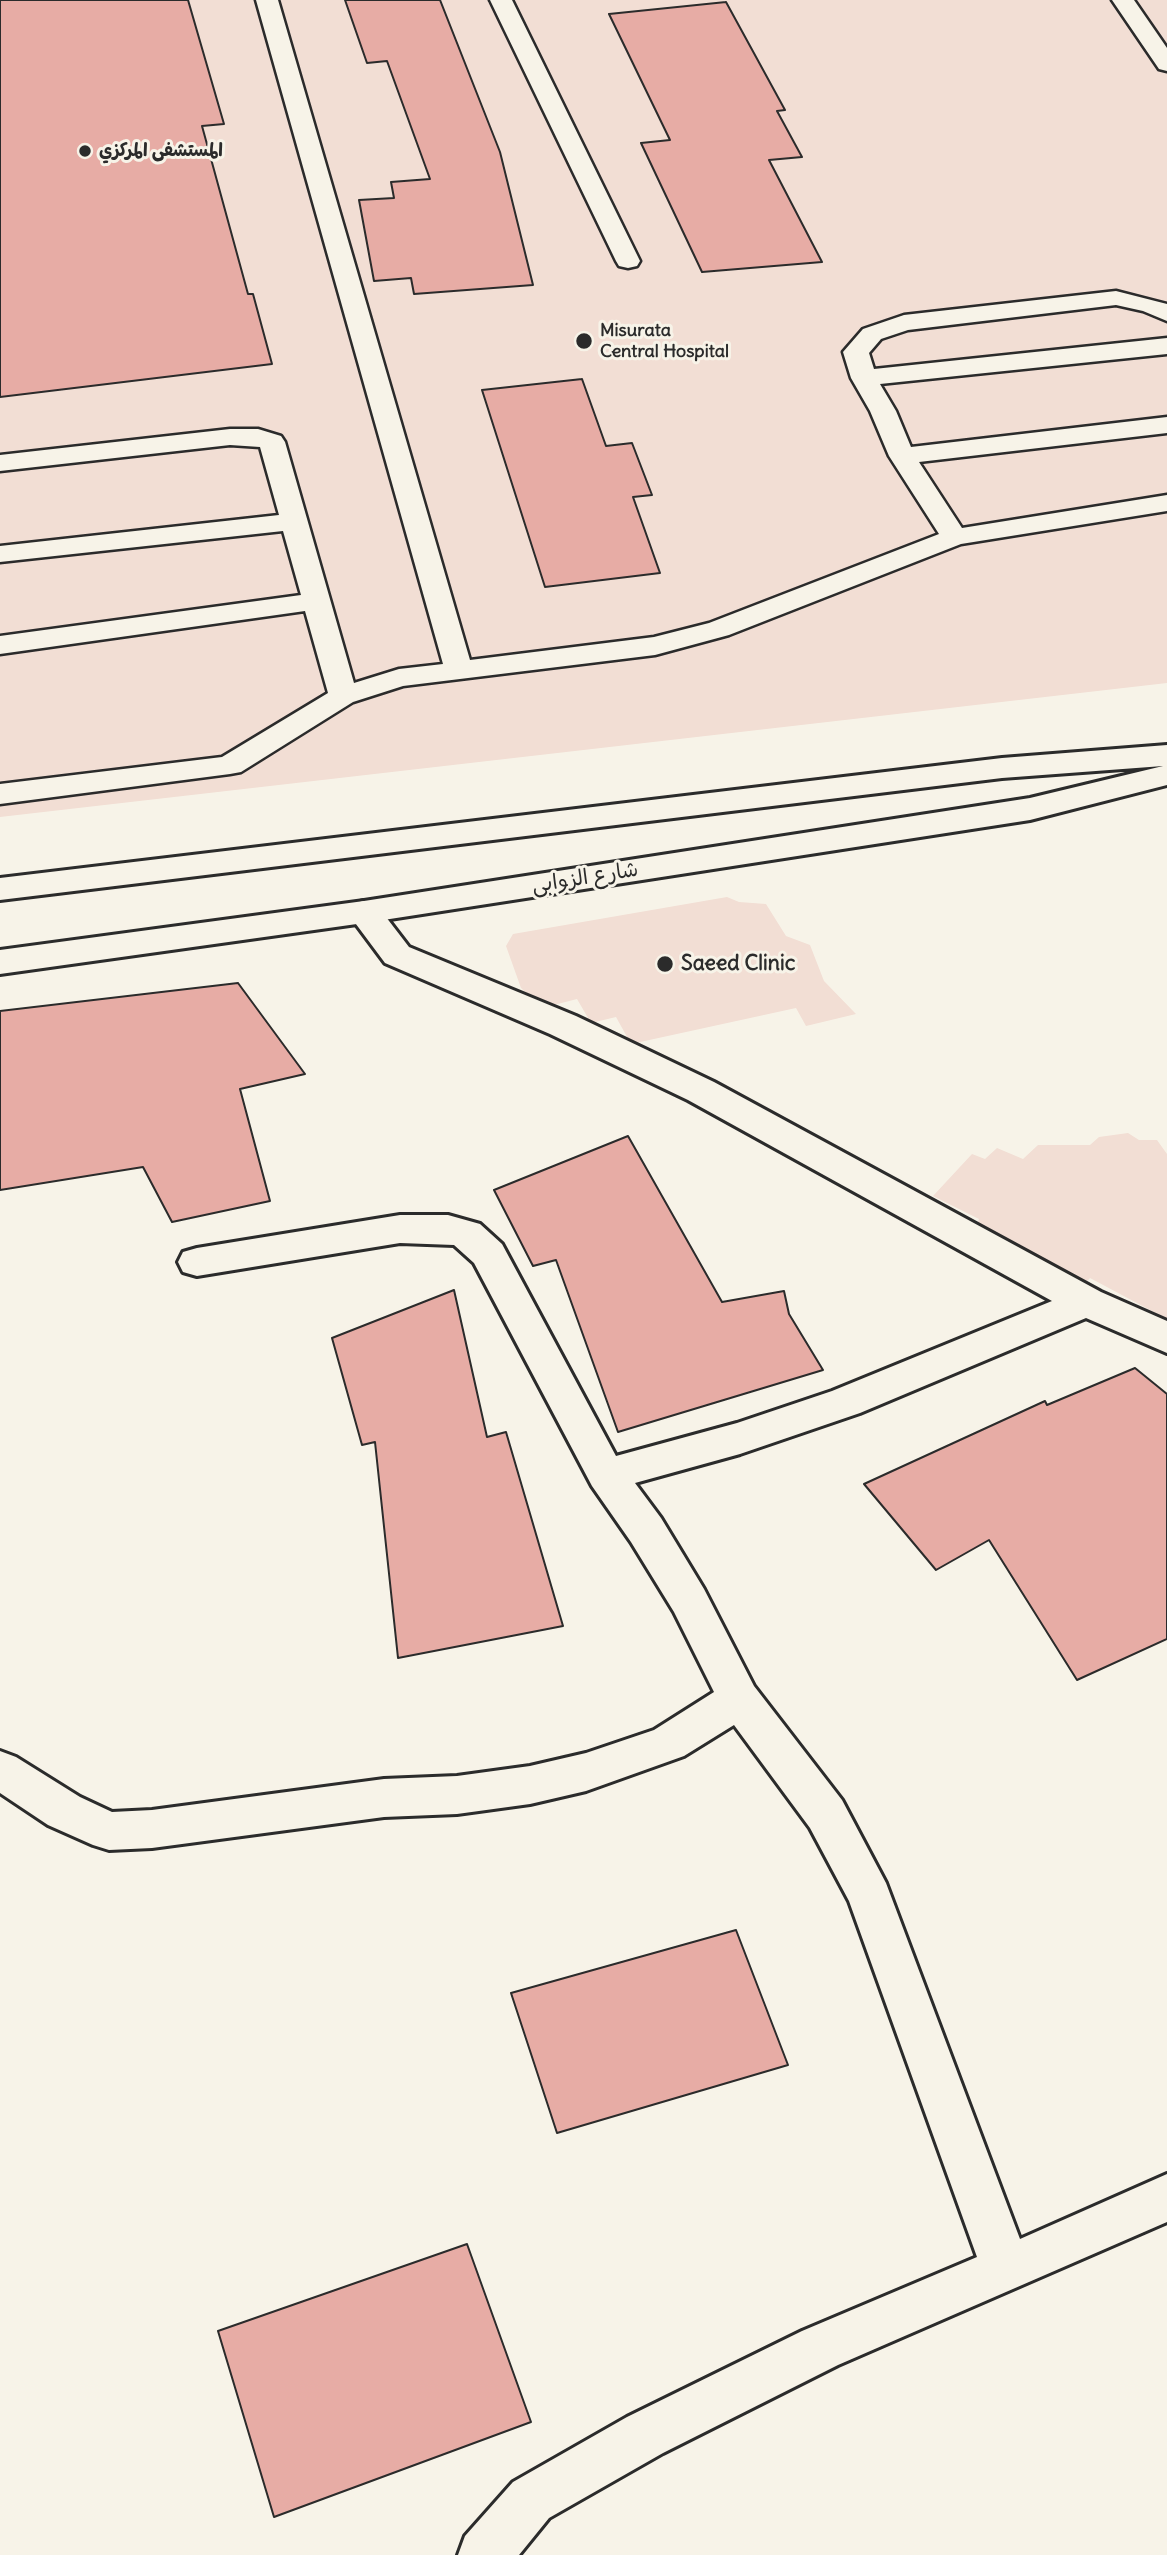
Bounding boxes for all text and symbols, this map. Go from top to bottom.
place label: المستشفى المركزي [99,140,223,162]
marker: المستشفى المركزي [77,143,93,159]
place label: Misurata Central Hospital [600,320,729,362]
marker: Misurata Central Hospital [574,331,594,351]
street label: شارع الزوابى [530,857,640,899]
place label: Saeed Clinic [681,951,795,977]
marker: Saeed Clinic [655,954,675,974]

